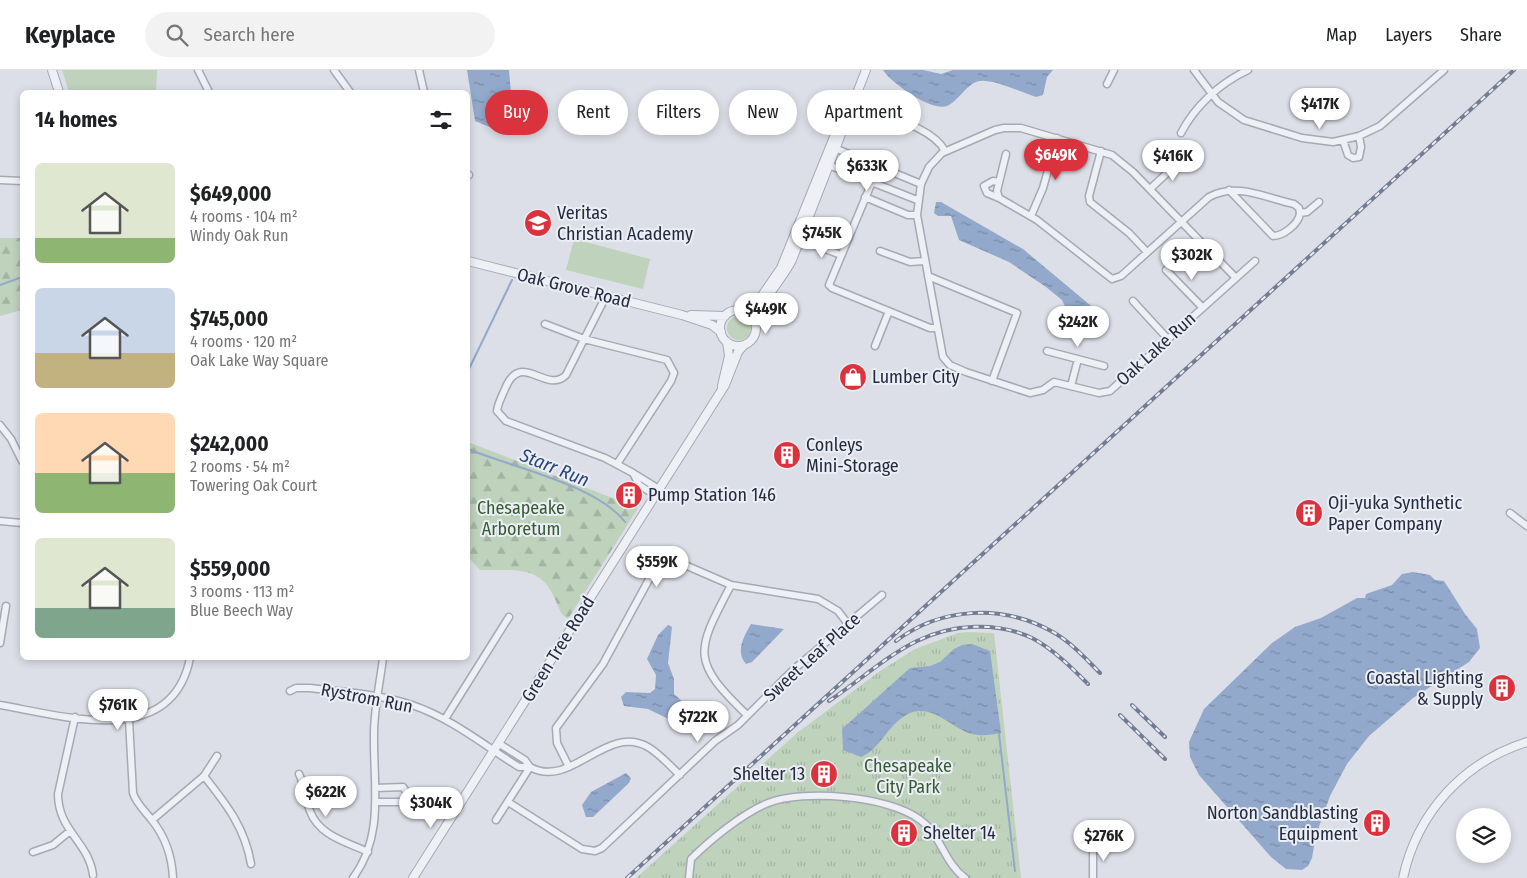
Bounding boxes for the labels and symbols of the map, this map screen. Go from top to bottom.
pin: $417K [1285,88,1355,130]
pin: $649K [1021,138,1091,181]
pin: $416K [1138,140,1208,182]
pin: $633K [832,150,902,192]
place label: Veritas Christian Academy [557,202,693,245]
school or university icon: Veritas Christian Academy [523,208,553,238]
pin: $745K [787,216,857,259]
pin: $302K [1157,238,1227,281]
street label: Oak Grove Road [515,263,633,313]
pin: $449K [731,292,801,335]
pin: $242K [1043,306,1113,348]
street label: Oak Lake Run [1112,308,1200,390]
shop icon: Lumber City [838,362,868,392]
place label: Lumber City [872,366,959,388]
place label: Conleys Mini-Storage [806,434,899,477]
building icon: Conleys Mini-Storage [772,440,802,470]
water label: Starr Run [516,443,593,492]
building icon: Pump Station 146 [614,480,644,510]
place label: Pump Station 146 [648,484,776,506]
place label: Oji-yuka Synthetic Paper Company [1328,492,1462,535]
park label: Chesapeake Arboretum [477,497,565,540]
building icon: Oji-yuka Synthetic Paper Company [1294,498,1324,528]
pin: $559K [622,546,692,588]
street label: Green Tree Road [517,592,599,706]
street label: Sweet Leaf Place [759,608,865,706]
place label: Coastal Lighting & Supply [1366,667,1484,710]
building icon: Coastal Lighting & Supply [1487,673,1517,703]
street label: Rystrom Run [319,678,415,718]
pin: $761K [83,688,153,731]
pin: $722K [663,700,733,743]
park label: Chesapeake City Park [864,755,952,798]
building icon: Shelter 13 [809,759,839,789]
place label: Shelter 13 [733,763,805,785]
pin: $622K [291,776,361,818]
pin: $304K [396,786,466,829]
place label: Norton Sandblasting Equipment [1207,802,1359,845]
building icon: Norton Sandblasting Equipment [1362,808,1392,838]
building icon: Shelter 14 [889,818,919,848]
pin: $276K [1069,820,1139,862]
place label: Shelter 14 [923,822,996,844]

